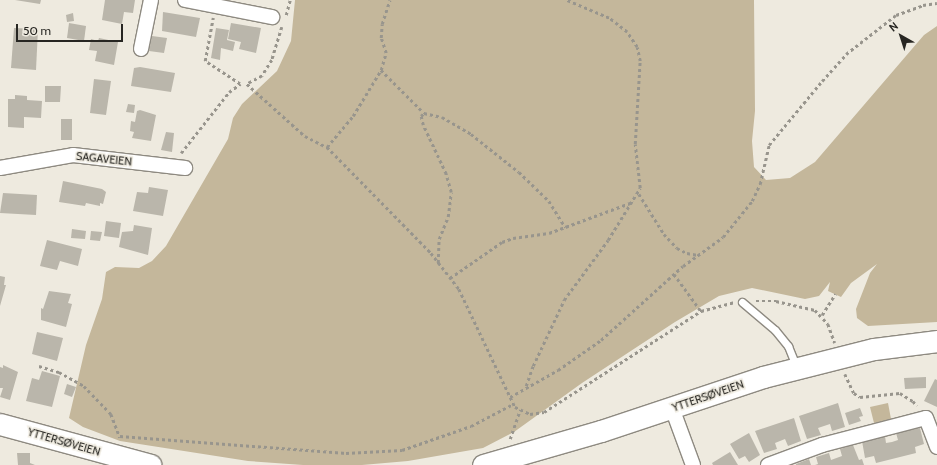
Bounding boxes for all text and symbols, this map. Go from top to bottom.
scale bar [18,16,125,42]
north arrow [881,16,921,56]
text: N [886,19,901,35]
text: 50 m [23,23,51,38]
street label: SAGAVEIEN [75,150,133,168]
street label: YTTERSØVEIEN [670,378,746,414]
street label: YTTERSØVEIEN [26,425,102,459]

